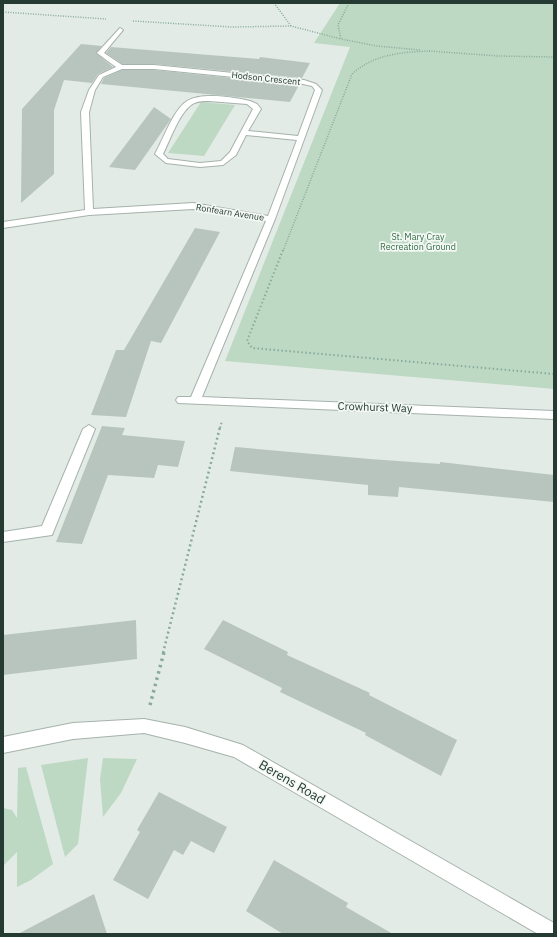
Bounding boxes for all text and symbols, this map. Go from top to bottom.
street label: Hodson Crescent [231,69,301,87]
street label: Ronfearn Avenue [195,201,265,223]
park label: St. Mary Cray Recreation Ground [380,231,456,252]
street label: Crowhurst Way [337,399,413,415]
street label: Berens Road [256,756,328,808]

